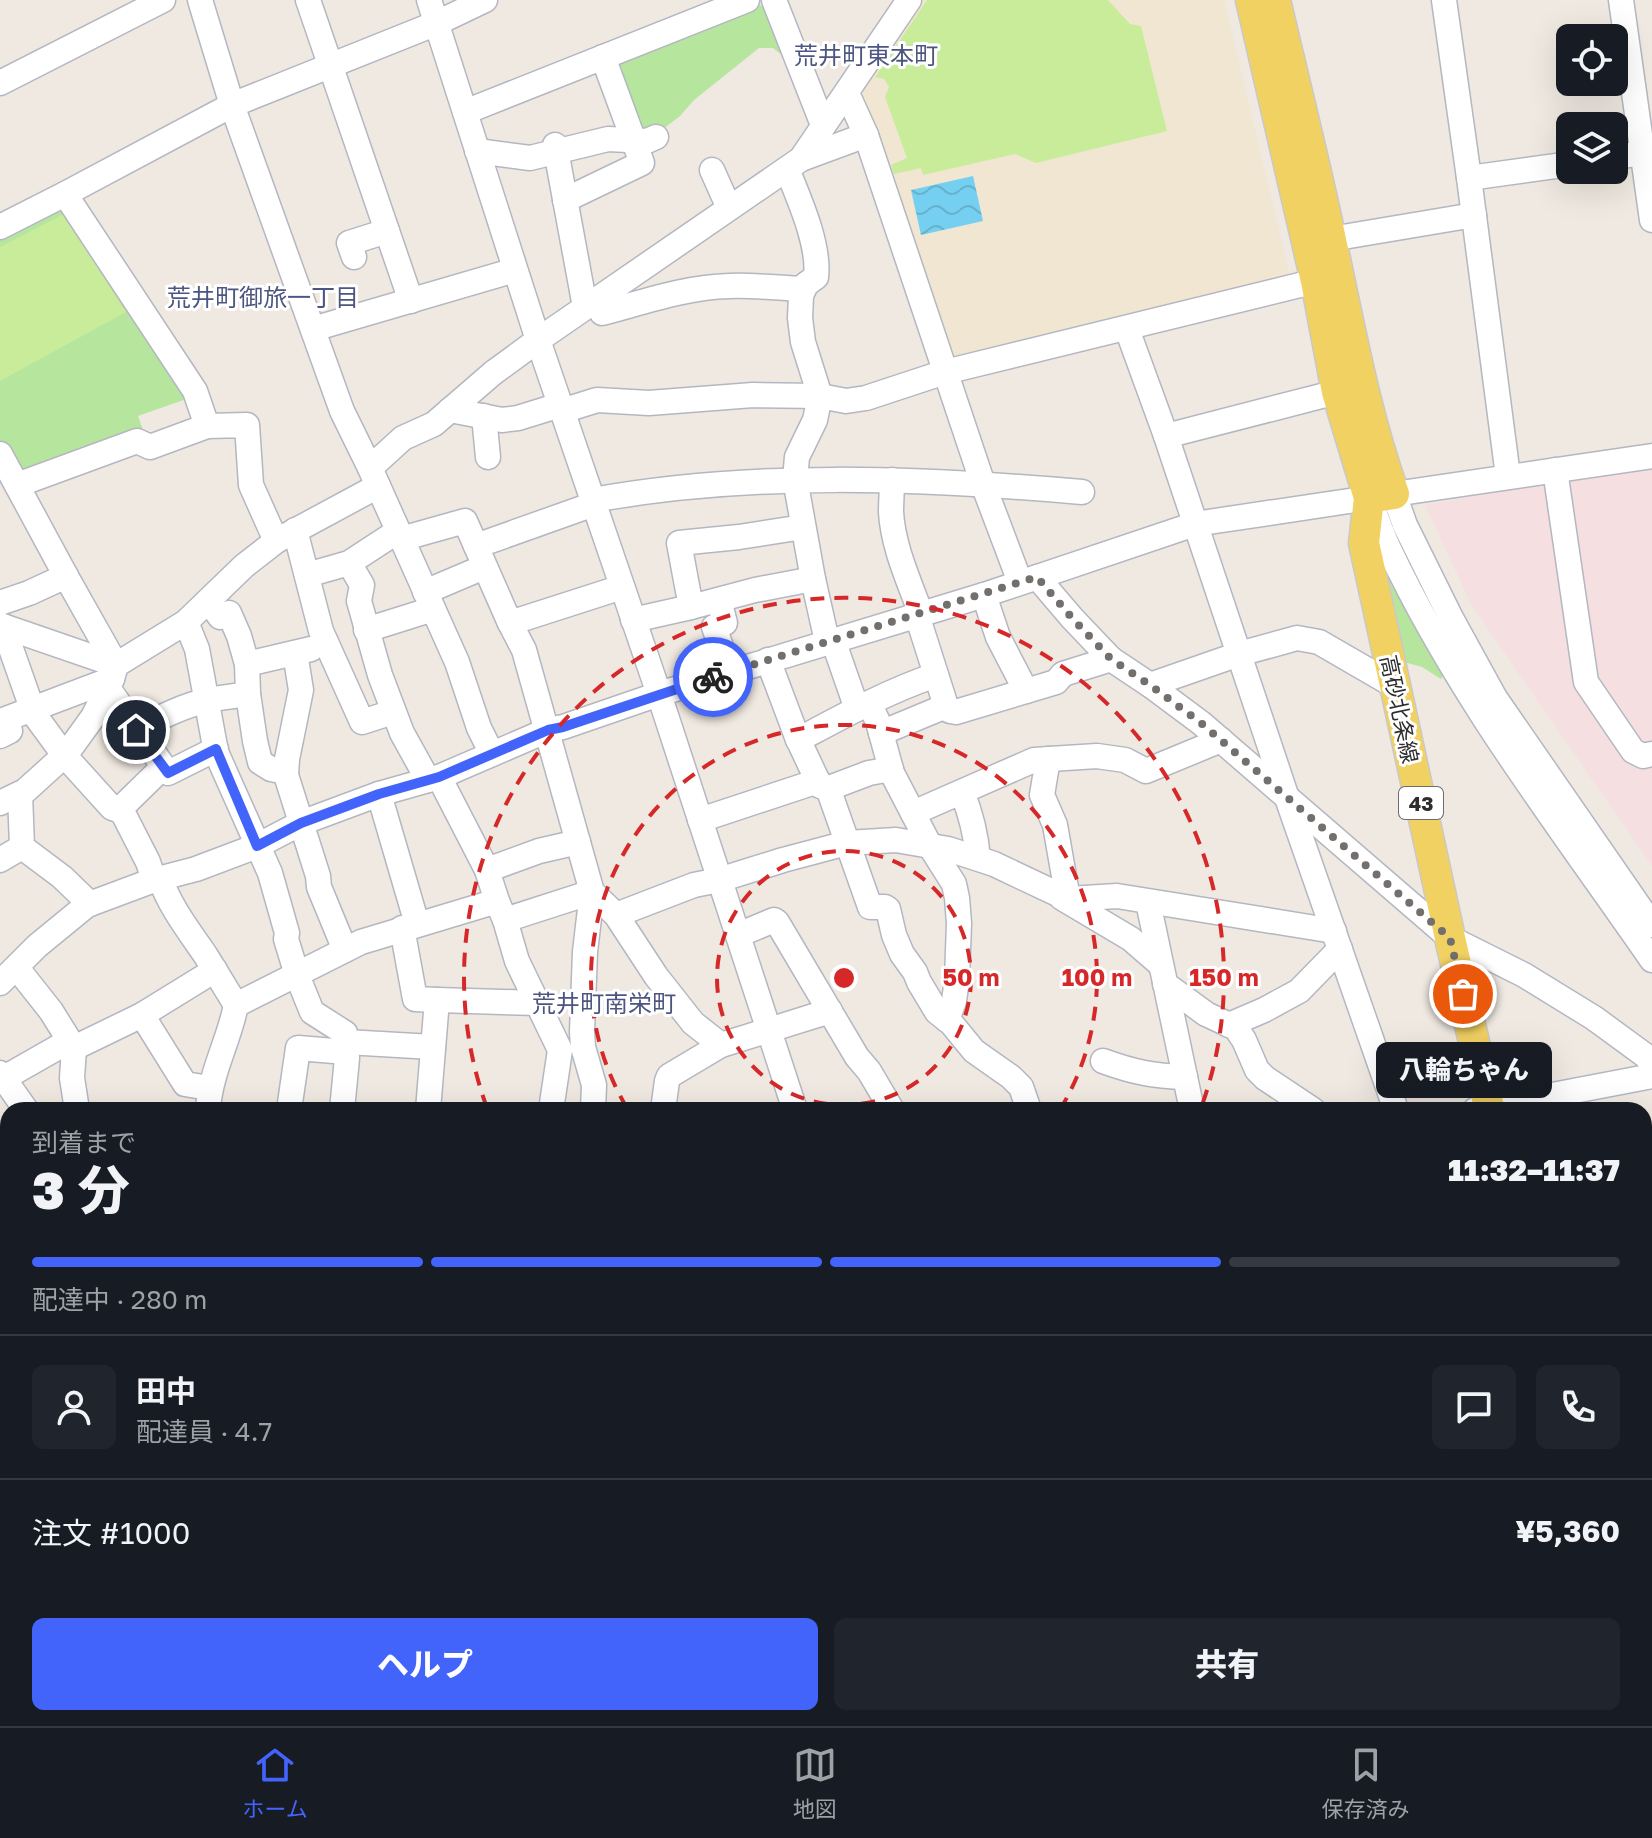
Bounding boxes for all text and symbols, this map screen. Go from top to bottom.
map controls [1556,24,1628,184]
button: locate [1556,24,1628,96]
district label: 荒井町東本町 [794,40,938,69]
button: layers [1556,112,1628,184]
district label: 荒井町御旅一丁目 [167,282,359,311]
courier [673,637,753,717]
street label: 高砂北条線 [1375,652,1425,766]
icon: bike [691,655,735,699]
pin [102,696,170,764]
icon: home [114,708,158,752]
road number: 43 [1399,787,1443,819]
pin [1429,960,1497,1028]
text: 50 m [942,962,1000,991]
text: 100 m [1062,962,1132,991]
text: 150 m [1189,962,1259,991]
centre of rings [830,964,858,992]
icon: bag [1441,972,1485,1016]
district label: 荒井町南栄町 [532,988,676,1017]
callout: 八輪ちゃん [1375,1042,1551,1098]
text: 八輪ちゃん [1399,1054,1529,1085]
text: 到着まで [32,1127,136,1158]
text: 11:32–11:37 [1448,1152,1620,1188]
text: 3 分 [32,1158,130,1220]
text: 配達中 · 280 m [32,1284,207,1315]
button: person [32,1365,116,1449]
button: chat [1432,1365,1516,1449]
button: phone [1536,1365,1620,1449]
text: 田中 [136,1373,196,1409]
text: 配達員 · 4.7 [136,1416,272,1447]
text: ¥5,360 [1515,1513,1620,1549]
text: 注文 #1000 [32,1515,190,1551]
button: ヘルプ [32,1618,818,1710]
button: 共有 [834,1618,1620,1710]
tab: ホーム [242,1743,308,1823]
tab: 地図 [793,1743,837,1823]
tab: 保存済み [1322,1743,1410,1823]

